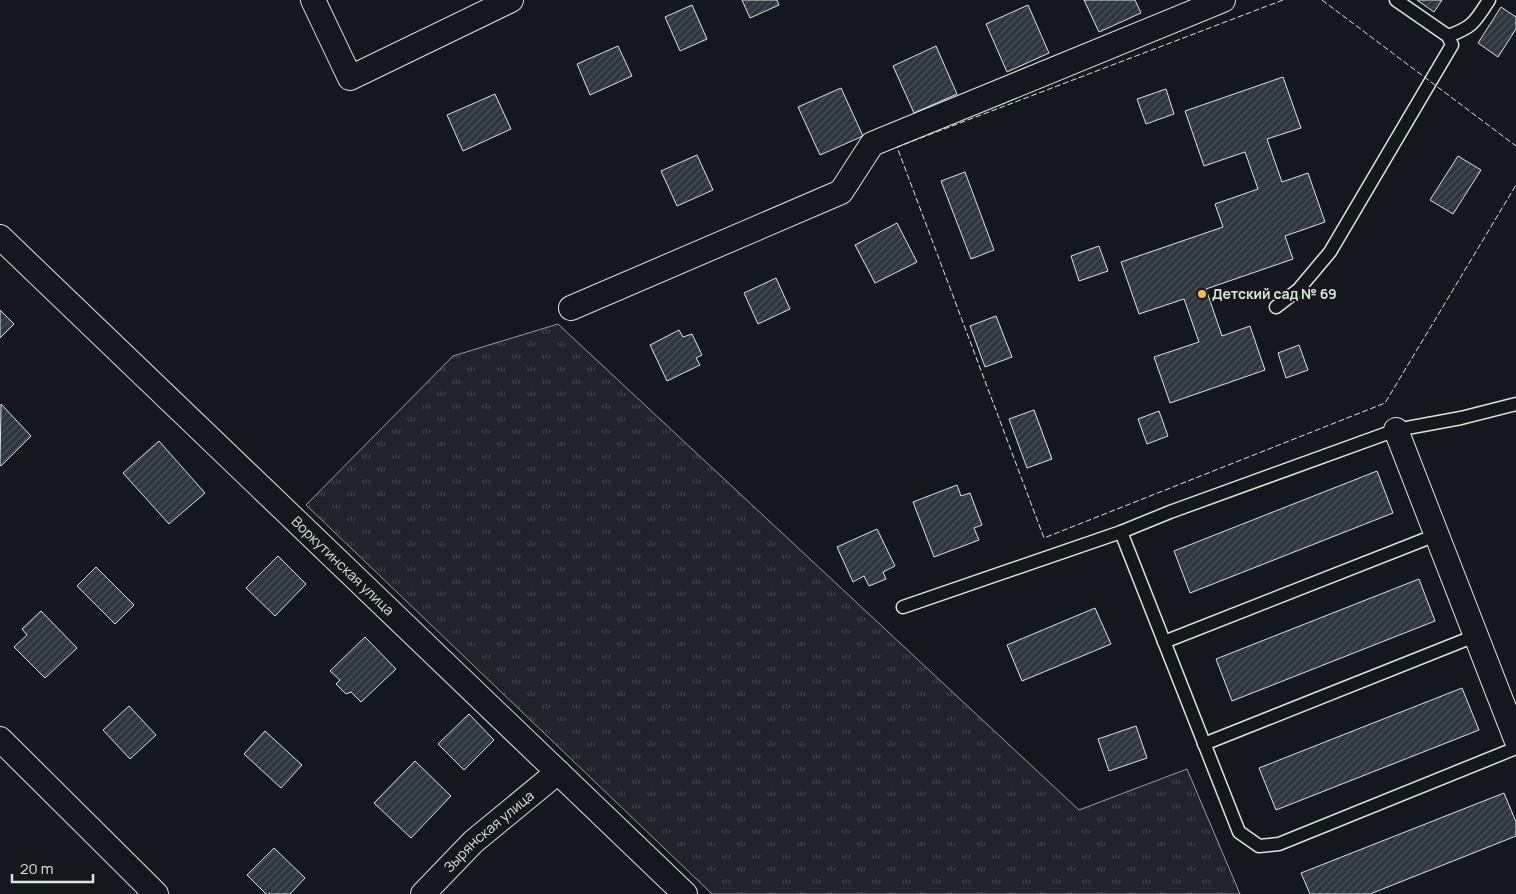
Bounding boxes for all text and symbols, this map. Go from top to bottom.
place label: Детский сад № 69 [1212,284,1337,303]
marker: Детский сад № 69 [1196,288,1208,300]
street label: Воркутинская улица [288,512,399,619]
street label: Зырянская улица [439,786,538,876]
scale bar [12,852,94,884]
text: 20 m [20,858,53,879]

